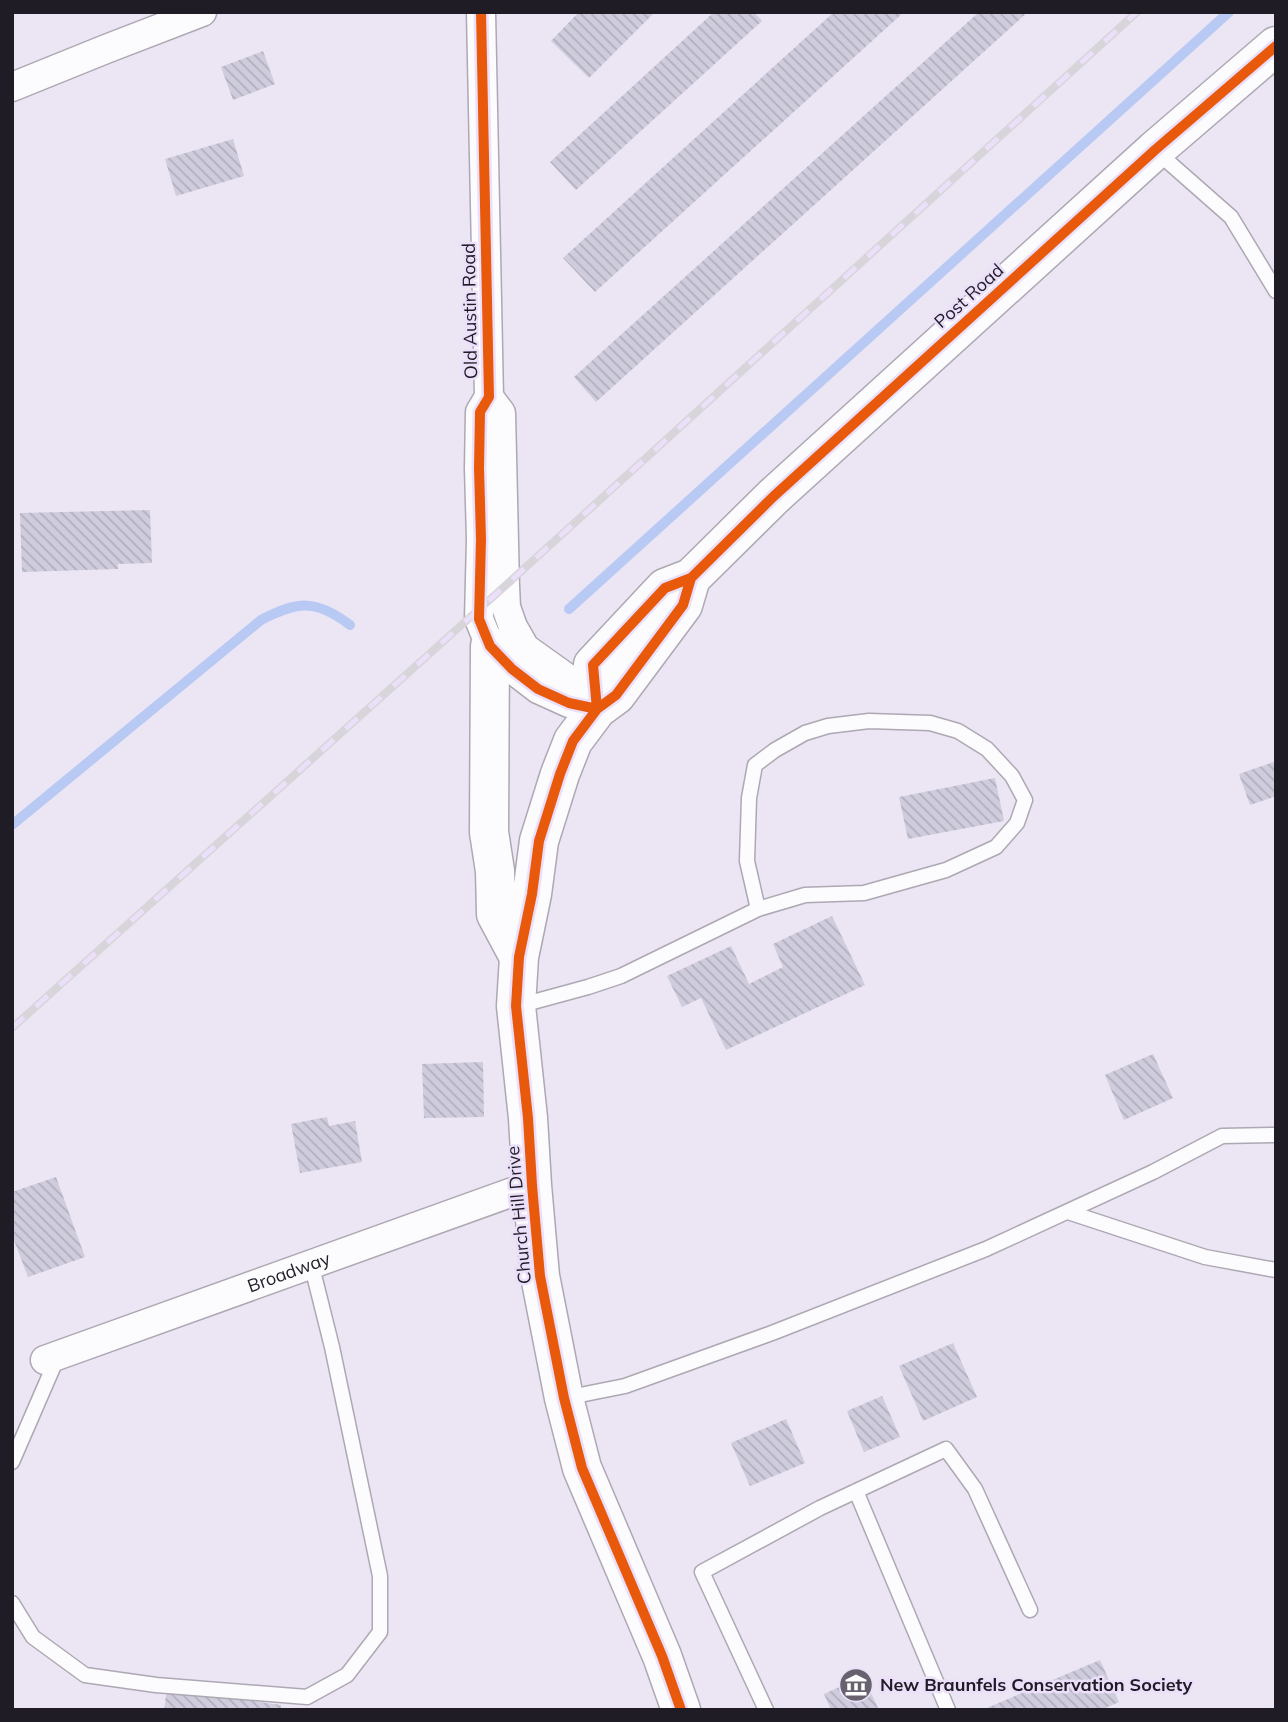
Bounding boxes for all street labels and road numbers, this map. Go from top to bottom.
street label: Old Austin Road [457,243,482,379]
street label: Post Road [929,258,1008,333]
street label: Church Hill Drive [501,1145,536,1285]
street label: Broadway [244,1246,333,1297]

